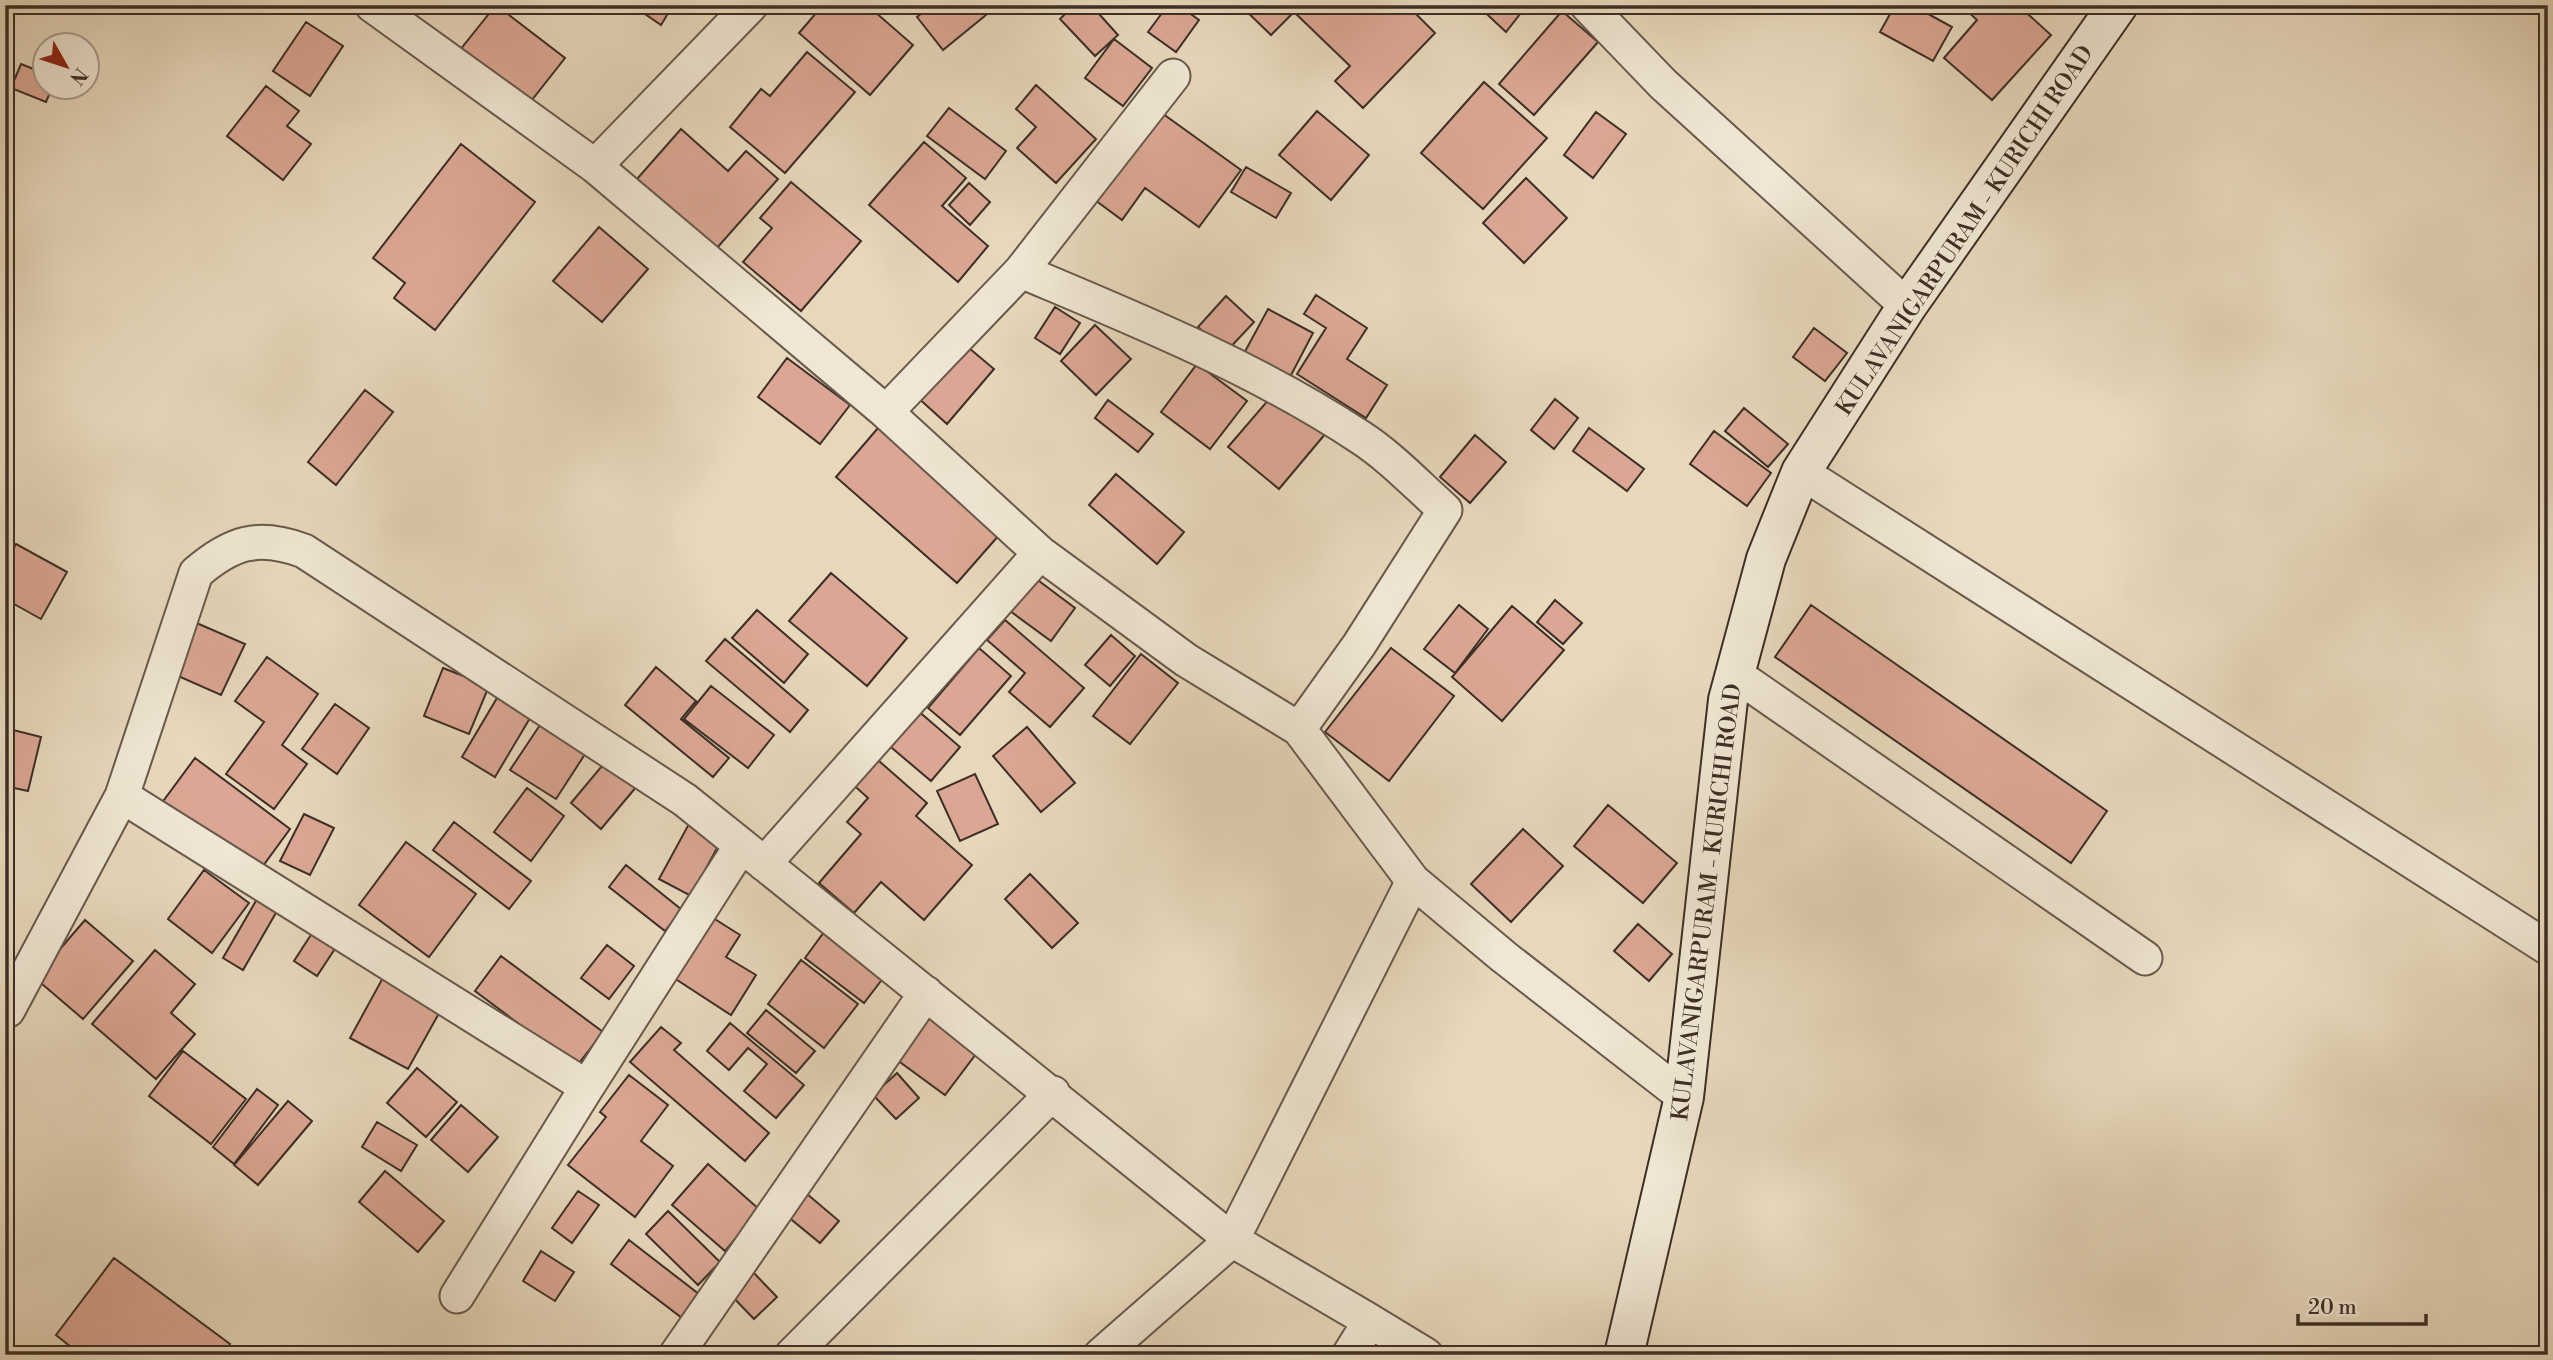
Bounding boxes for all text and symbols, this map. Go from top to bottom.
north arrow [32,32,102,102]
street label: KULAVANIGARPURAM - KURICHI ROAD [1830,40,2100,421]
text: N [64,63,92,89]
street label: KULAVANIGARPURAM - KURICHI ROAD [1666,682,1748,1122]
scale bar [2298,1283,2425,1327]
text: 20 m [2308,1295,2357,1321]

